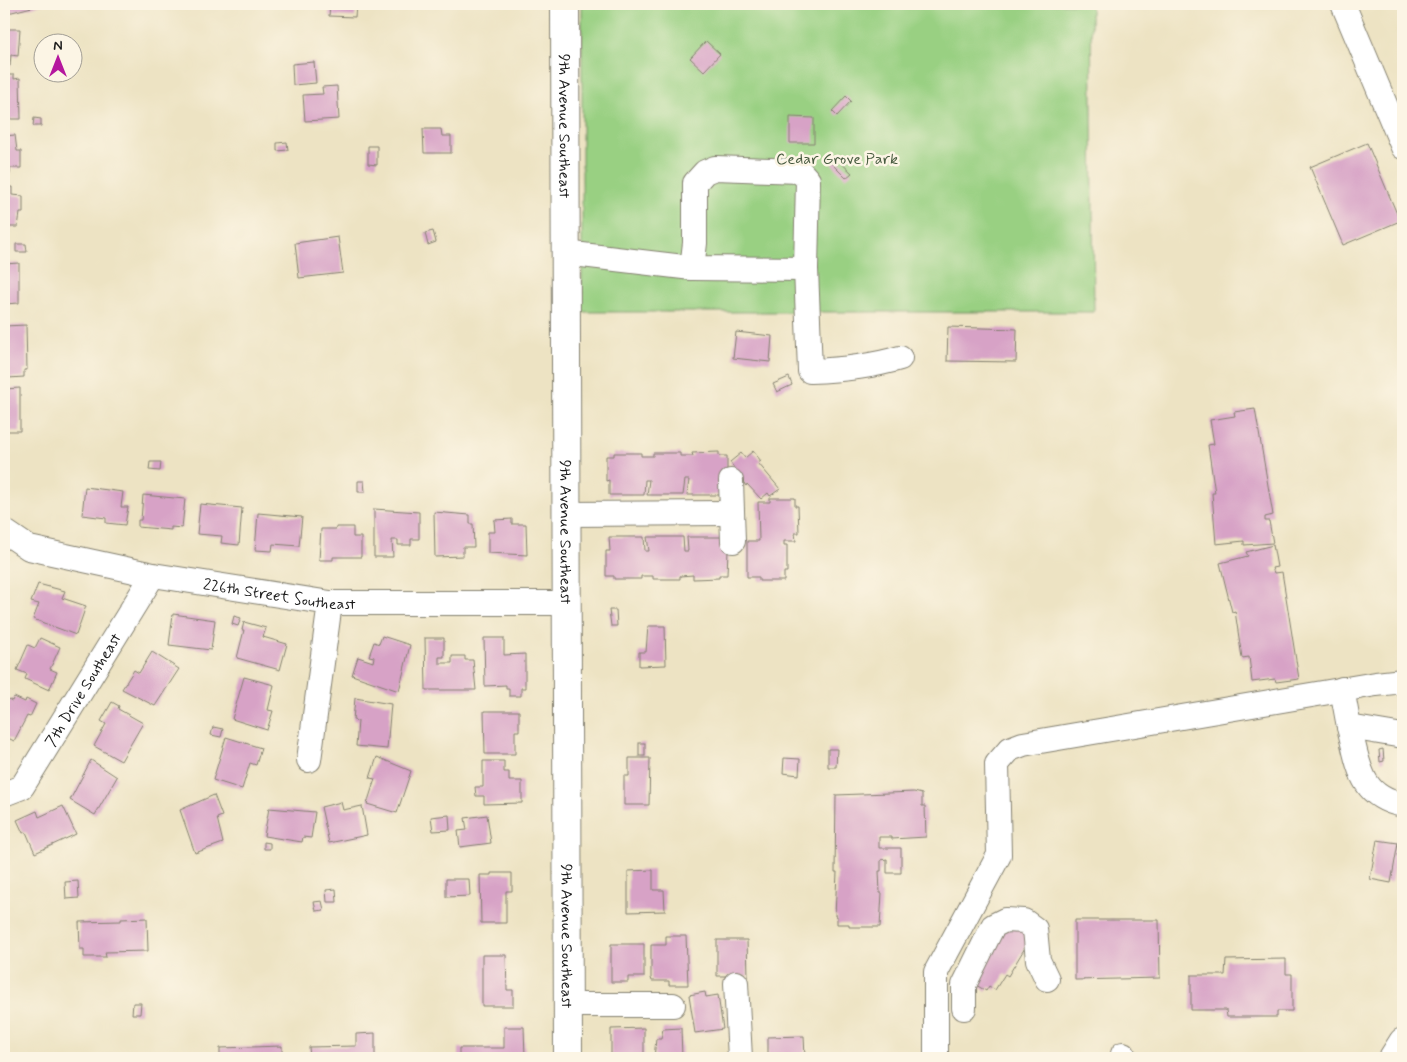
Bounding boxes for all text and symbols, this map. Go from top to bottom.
north arrow [32,32,82,82]
text: N [53,37,63,55]
street label: 9th Avenue Southeast [553,54,575,198]
park label: Cedar Grove Park [776,149,898,170]
street label: 9th Avenue Southeast [554,460,576,604]
street label: 226th Street Southeast [202,574,356,615]
street label: 7th Drive Southeast [41,630,127,751]
street label: 9th Avenue Southeast [555,864,577,1008]

